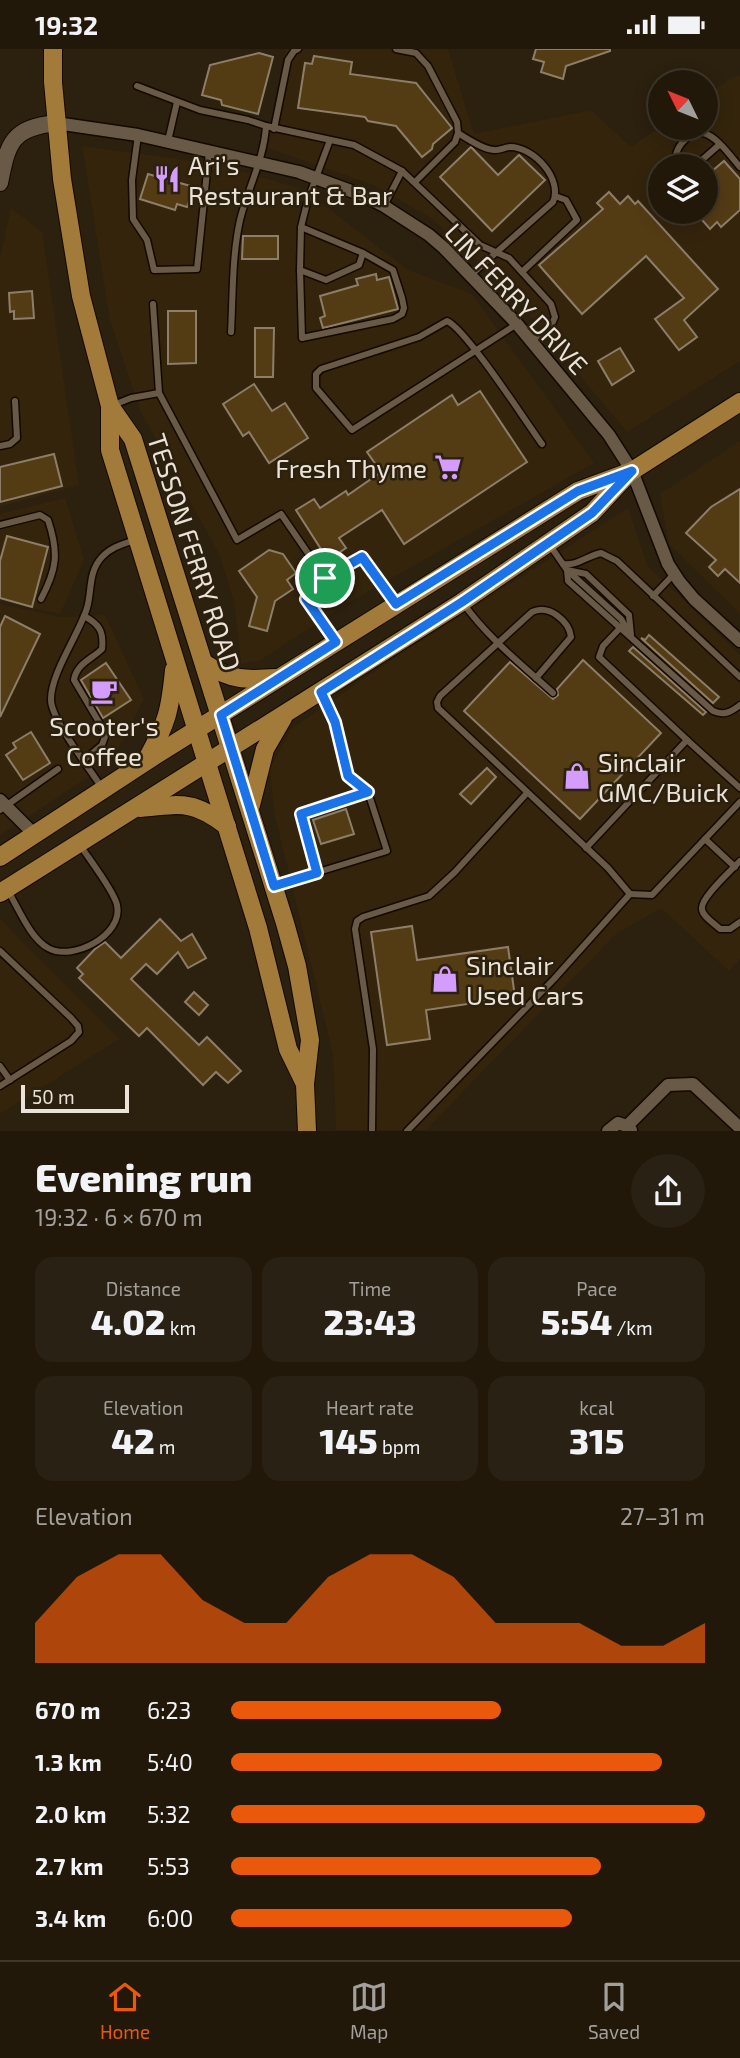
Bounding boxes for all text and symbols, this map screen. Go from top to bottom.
text: 19:32 [35,9,98,40]
north arrow [648,70,718,140]
map controls [648,70,718,224]
place label: Ari’s Restaurant & Bar [188,149,392,210]
button: layers [648,154,718,224]
restaurant icon: Ari’s Restaurant & Bar [152,164,182,194]
street label: LIN FERRY DRIVE [439,216,595,380]
street label: TESSON FERRY ROAD [142,430,248,674]
place label: Fresh Thyme [275,452,427,483]
supermarket icon: Fresh Thyme [433,452,463,482]
pin [295,548,355,608]
icon: arrive [306,559,344,597]
cafe icon: Scooter's Coffee [89,676,119,706]
place label: Scooter's Coffee [49,710,159,771]
place label: Sinclair GMC/Buick [598,746,729,807]
shop icon: Sinclair GMC/Buick [562,761,592,791]
place label: Sinclair Used Cars [466,949,584,1010]
shop icon: Sinclair Used Cars [430,964,460,994]
scale bar [21,1081,130,1113]
text: 50 m [32,1085,75,1108]
text: Evening run [35,1154,252,1200]
button: share [631,1154,705,1228]
text: 19:32 · 6 × 670 m [35,1203,203,1231]
text: Distance [106,1277,181,1300]
text: Time [349,1277,391,1300]
text: Pace [576,1277,617,1300]
text: 4.02 [91,1300,165,1342]
text: 23:43 [324,1300,416,1342]
text: 5:54 [541,1300,612,1342]
text: km [165,1316,196,1339]
text: /km [612,1316,653,1339]
text: Elevation [103,1396,184,1419]
text: Heart rate [326,1396,414,1419]
text: kcal [579,1396,614,1419]
text: 42 [111,1419,155,1461]
text: 145 [320,1419,378,1461]
text: 315 [569,1419,624,1461]
text: m [155,1435,175,1458]
text: bpm [378,1435,420,1458]
text: Elevation [35,1502,133,1530]
text: 27–31 m [620,1502,705,1530]
text: 670 m [35,1696,100,1724]
text: 6:23 [147,1696,191,1724]
text: 1.3 km [35,1748,102,1776]
text: 5:40 [147,1748,193,1776]
text: 2.0 km [35,1800,107,1828]
text: 5:32 [147,1800,190,1828]
text: 2.7 km [35,1852,103,1880]
text: 5:53 [147,1852,190,1880]
text: 3.4 km [35,1904,106,1932]
text: 6:00 [147,1904,193,1932]
tab: Home [100,1978,150,2043]
tab: Map [350,1978,388,2043]
tab: Saved [588,1978,640,2043]

